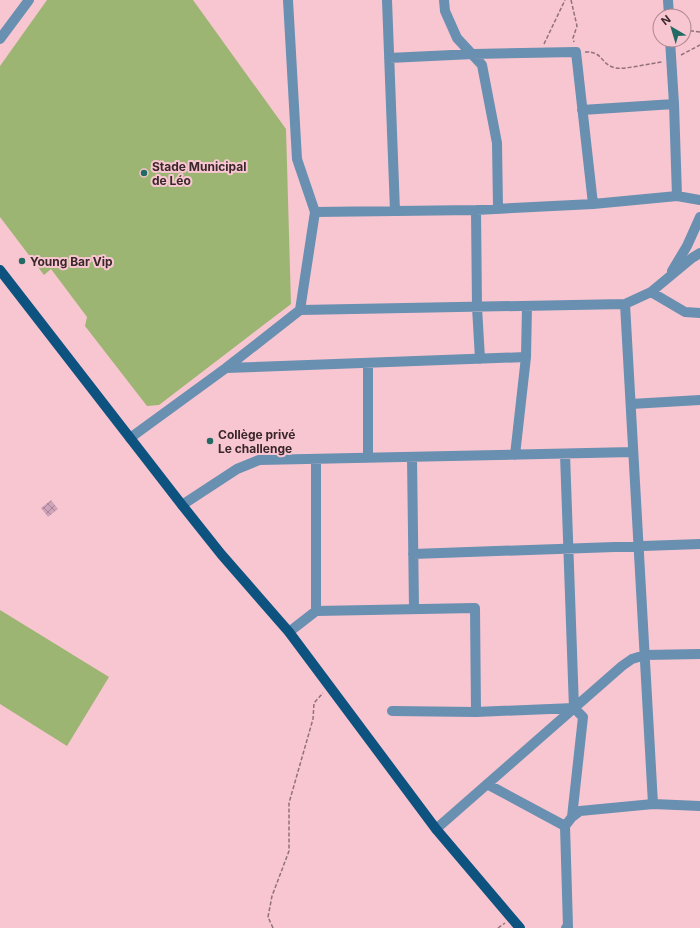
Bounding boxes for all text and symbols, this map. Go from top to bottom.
north arrow [652,8,692,48]
text: N [658,12,673,28]
place label: Stade Municipal de Léo [152,159,246,188]
marker: Stade Municipal de Léo [139,168,149,178]
place label: Young Bar Vip [30,254,113,269]
marker: Young Bar Vip [17,256,27,266]
place label: Collège privé Le challenge [218,427,295,456]
marker: Collège privé Le challenge [205,436,215,446]

